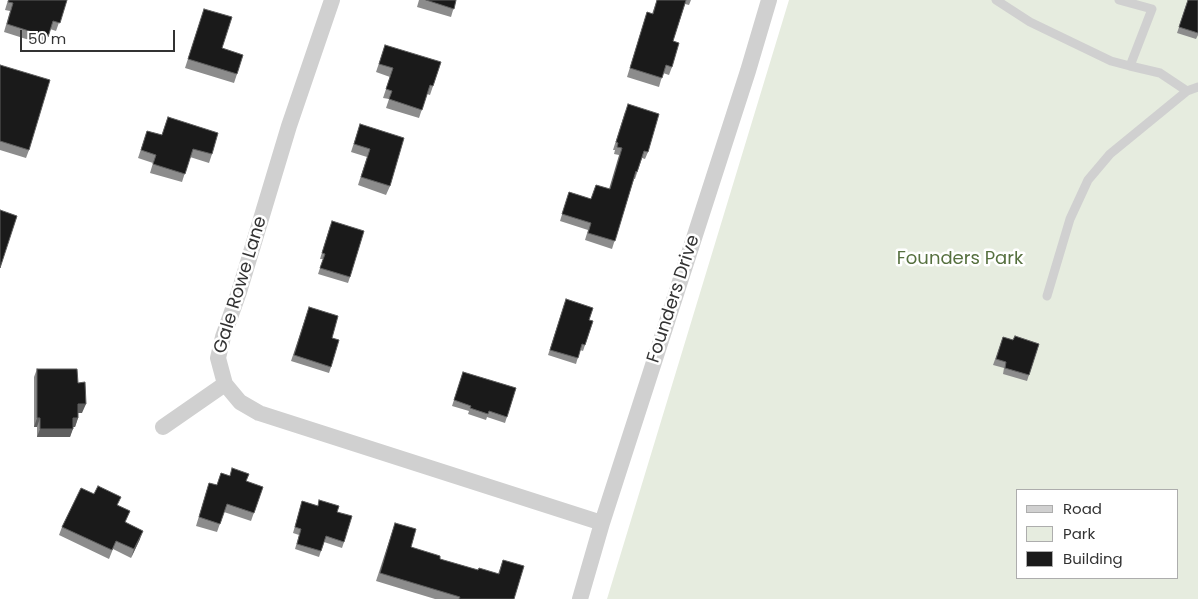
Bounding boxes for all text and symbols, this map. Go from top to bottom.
scale bar [22,20,178,52]
text: 50 m [28,28,66,49]
street label: Gale Rowe Lane [210,214,272,356]
street label: Founders Drive [643,232,705,366]
park label: Founders Park [897,248,1023,270]
legend [1016,489,1178,579]
text: Road [1063,498,1102,519]
text: Park [1063,523,1095,544]
text: Building [1063,548,1123,569]

